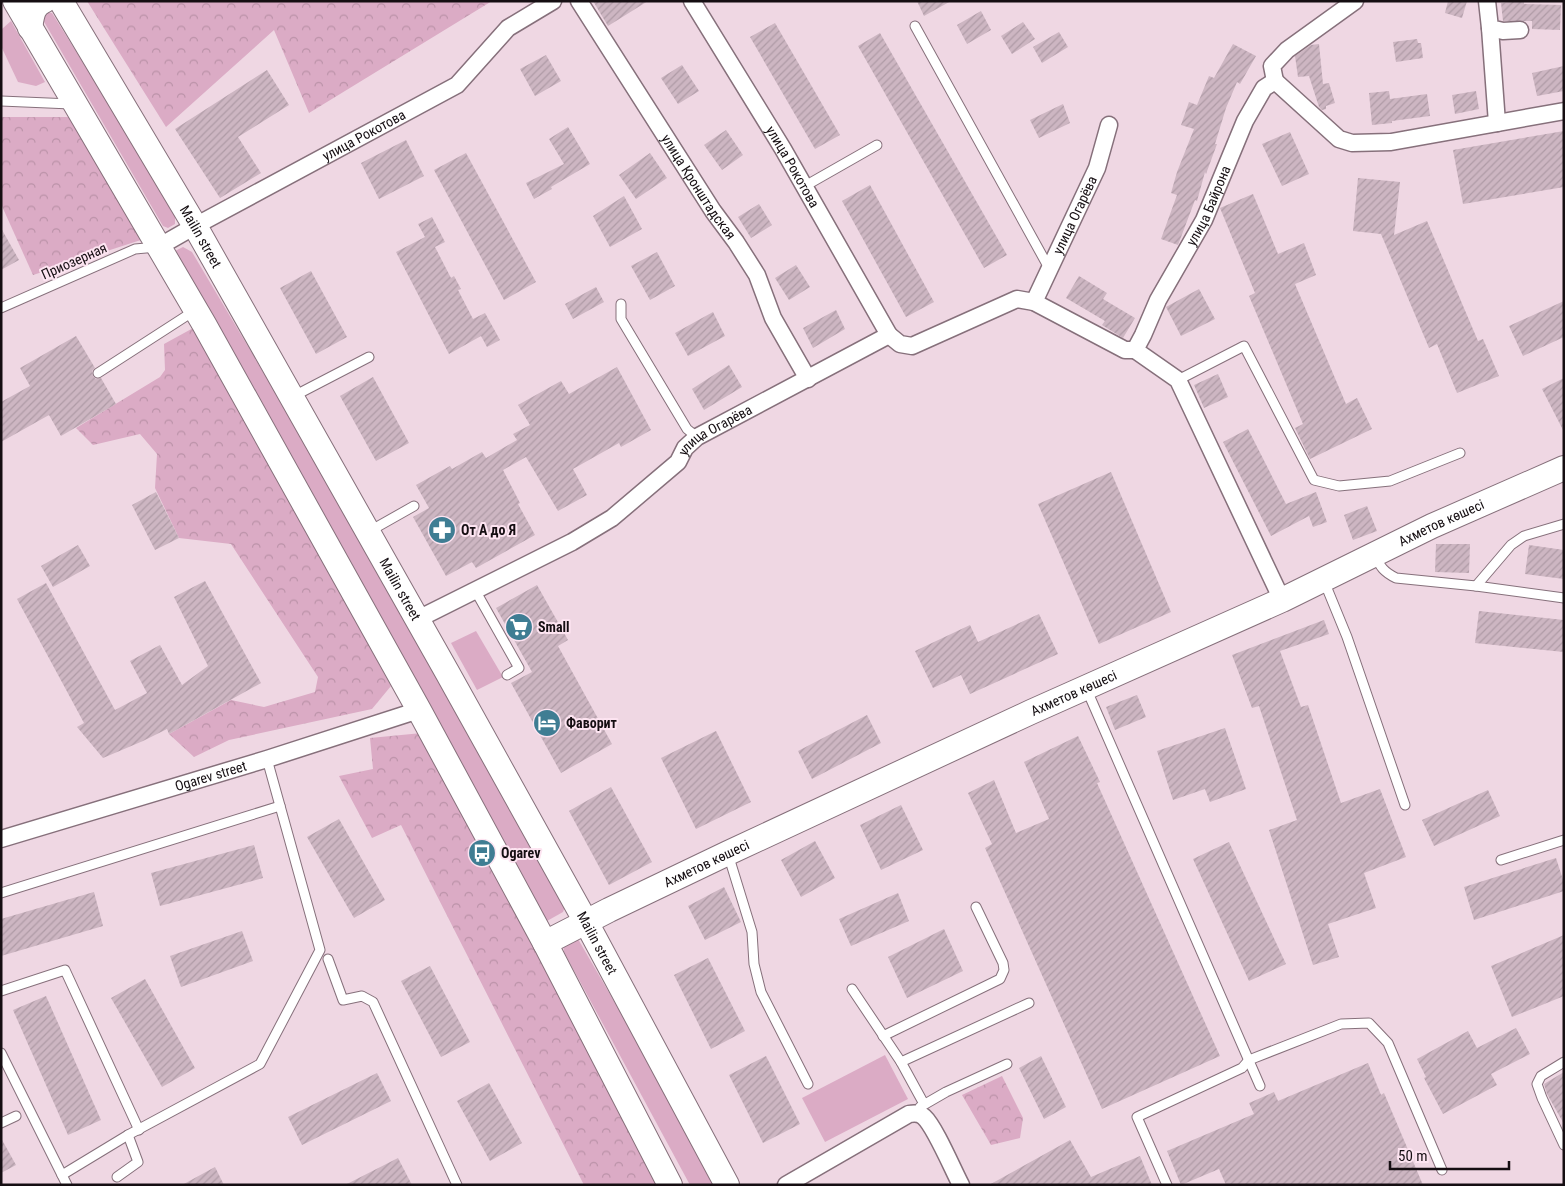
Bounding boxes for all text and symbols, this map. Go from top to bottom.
street label: улица Рокотова [320,106,408,164]
street label: улица Рокотова [763,123,823,210]
street label: улица Кронштадская [658,131,739,242]
street label: улица Байрона [1183,163,1234,249]
street label: улица Огарёва [1050,173,1100,257]
street label: Mailin street [177,203,225,270]
street label: Приозерная [39,239,109,283]
street label: улица Огарёва [675,401,755,458]
street label: Ахметов көшесі [1396,496,1486,549]
pharmacy icon: От А до Я [427,515,457,545]
place label: От А до Я [461,522,516,538]
street label: Mailin street [376,555,424,623]
supermarket icon: Small [504,612,534,642]
place label: Small [538,619,570,635]
street label: Ахметов көшесі [1028,667,1119,719]
hotel icon: Фаворит [532,708,562,738]
place label: Фаворит [566,715,618,731]
street label: Ogarev street [173,758,248,794]
street label: Ахметов көшесі [661,836,752,891]
bus stop icon: Ogarev [467,838,497,868]
place label: Ogarev [501,845,541,861]
street label: Mailin street [574,909,621,977]
scale bar [1390,1138,1509,1170]
text: 50 m [1398,1147,1428,1165]

